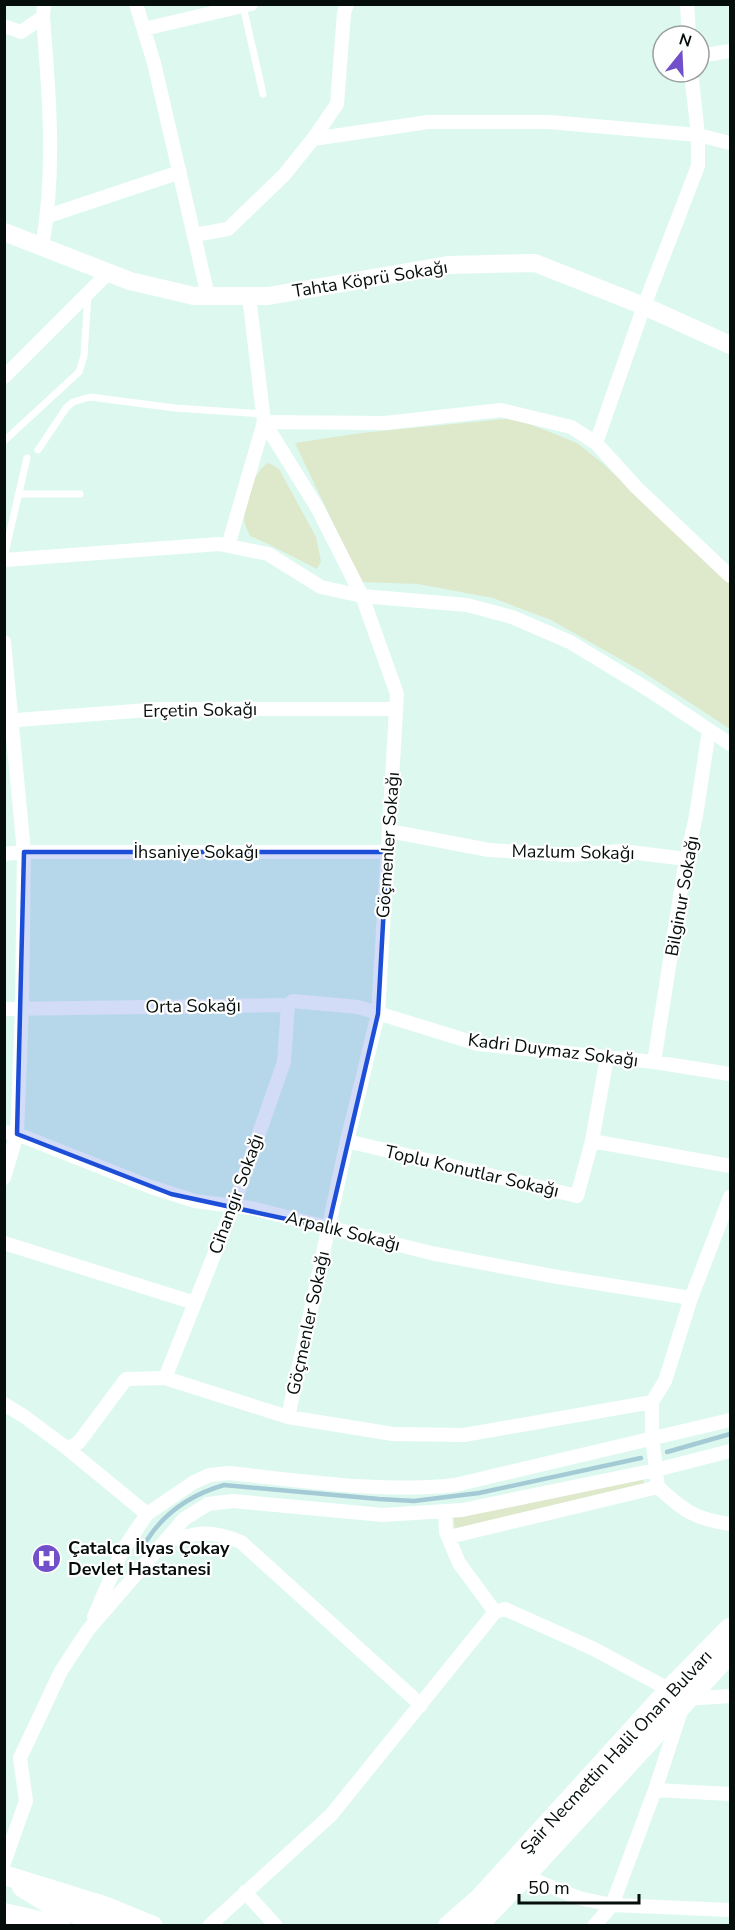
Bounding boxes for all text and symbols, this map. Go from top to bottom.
north arrow [651,24,711,84]
text: N [676,28,694,53]
street label: Tahta Köprü Sokağı [291,255,449,303]
street label: Erçetin Sokağı [143,697,257,723]
street label: Göçmenler Sokağı [371,771,405,919]
street label: Bilginur Sokağı [660,834,704,958]
street label: Mazlum Sokağı [511,839,635,865]
street label: İhsaniye Sokağı [133,840,259,864]
street label: Orta Sokağı [145,993,241,1019]
street label: Kadri Duymaz Sokağı [466,1028,640,1072]
street label: Cihangir Sokağı [203,1131,269,1257]
street label: Toplu Konutlar Sokağı [383,1139,561,1203]
street label: Arpalık Sokağı [283,1205,403,1257]
street label: Göçmenler Sokağı [281,1249,335,1397]
place label: Çatalca İlyas Çokay Devlet Hastanesi [68,1536,230,1581]
hospital icon: Çatalca İlyas Çokay Devlet Hastanesi [31,1542,63,1574]
street label: Şair Necmettin Halil Onan Bulvarı [515,1645,717,1859]
scale bar [519,1867,639,1905]
text: 50 m [528,1876,570,1900]

